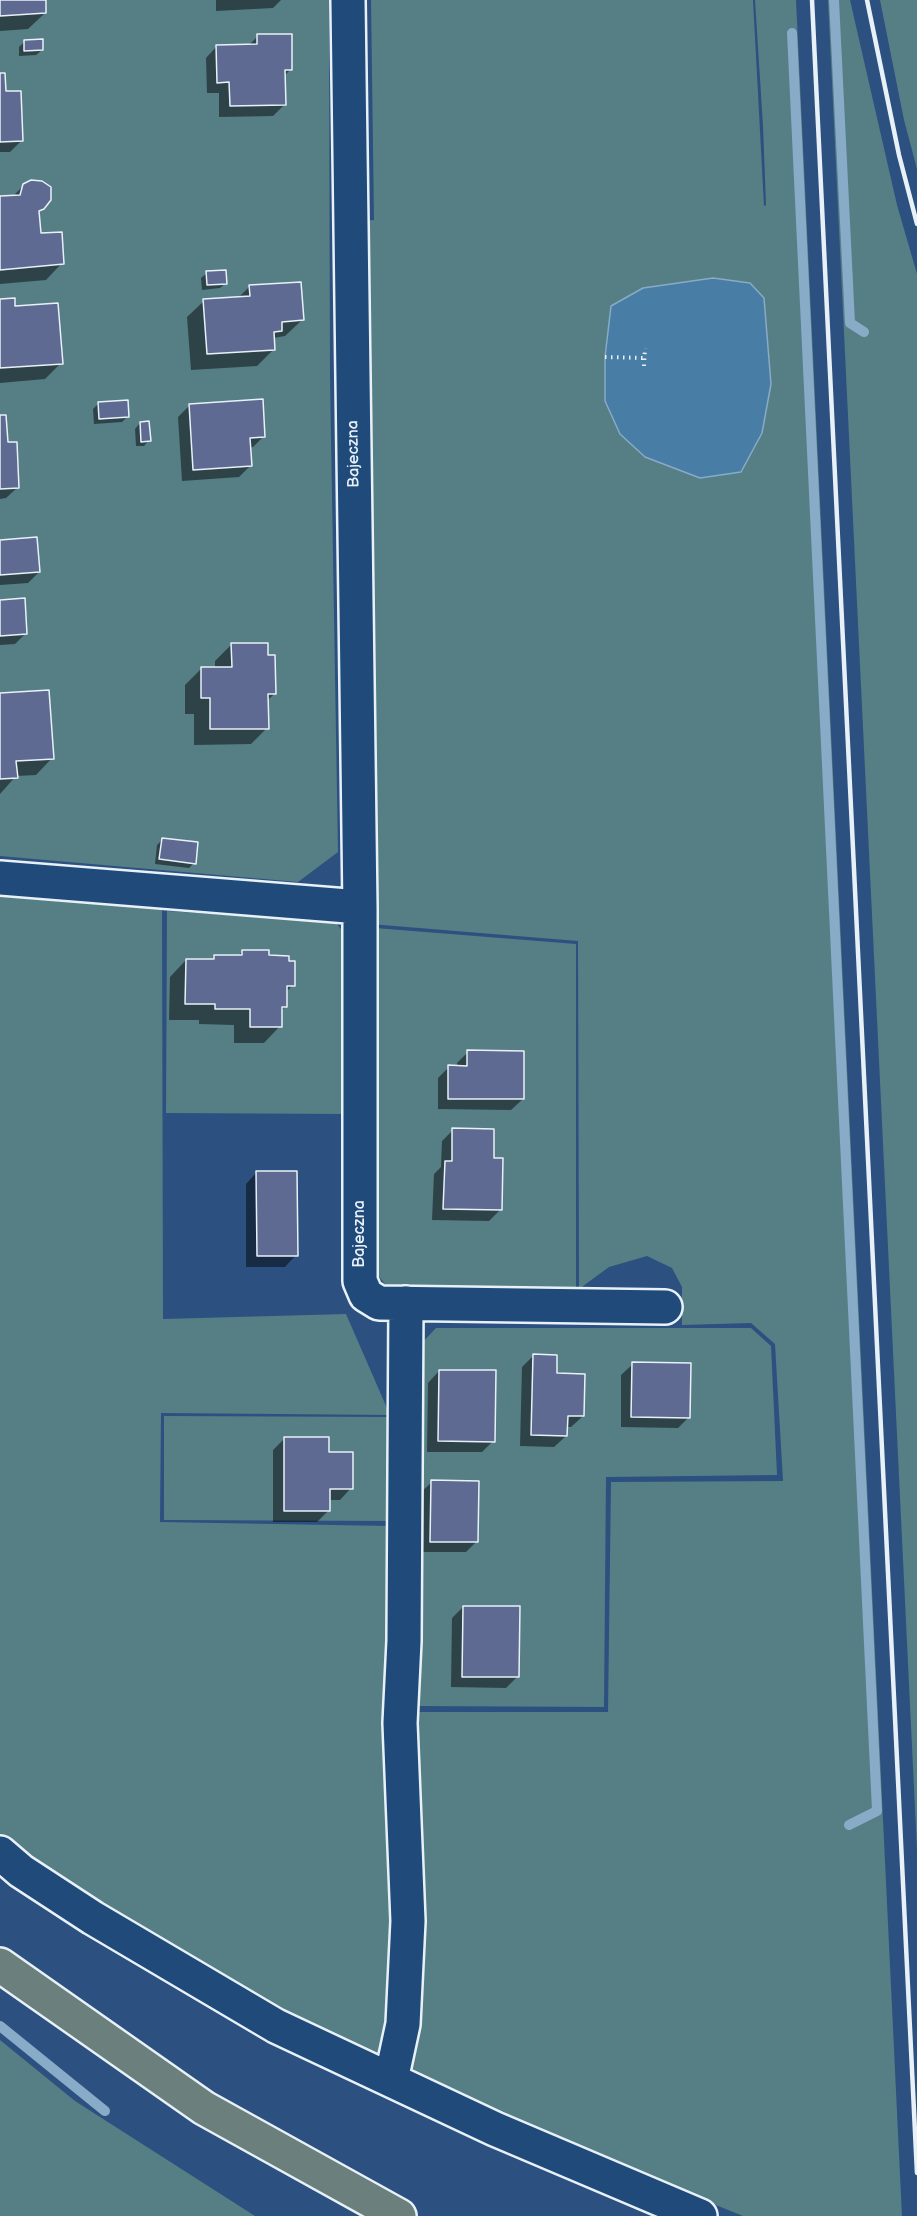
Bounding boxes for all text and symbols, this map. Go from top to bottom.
street label: Bajeczna [344,420,364,488]
street label: Bajeczna [350,1200,370,1268]

